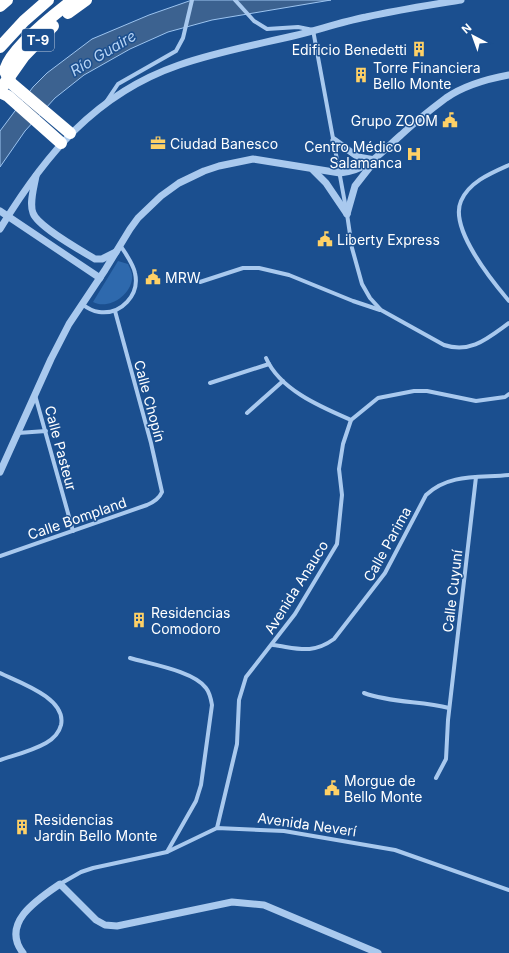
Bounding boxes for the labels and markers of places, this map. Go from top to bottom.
building icon: Edificio Benedetti [410,40,428,58]
place label: Edificio Benedetti [292,41,407,58]
place label: Torre Financiera Bello Monte [373,59,481,92]
building icon: Torre Financiera Bello Monte [352,66,370,84]
public building icon: Grupo ZOOM [441,111,459,129]
place label: Grupo ZOOM [351,112,438,129]
office icon: Ciudad Banesco [149,134,167,152]
place label: Ciudad Banesco [170,135,278,152]
place label: Centro Médico Salamanca [304,138,402,171]
hospital icon: Centro Médico Salamanca [405,145,423,163]
public building icon: Liberty Express [316,230,334,248]
place label: Liberty Express [337,231,440,248]
public building icon: MRW [144,268,162,286]
place label: MRW [165,269,201,286]
place label: Residencias Comodoro [151,604,230,637]
building icon: Residencias Comodoro [130,611,148,629]
place label: Morgue de Bello Monte [344,772,422,805]
public building icon: Morgue de Bello Monte [323,779,341,797]
place label: Residencias Jardin Bello Monte [34,811,157,844]
building icon: Residencias Jardin Bello Monte [13,818,31,836]

